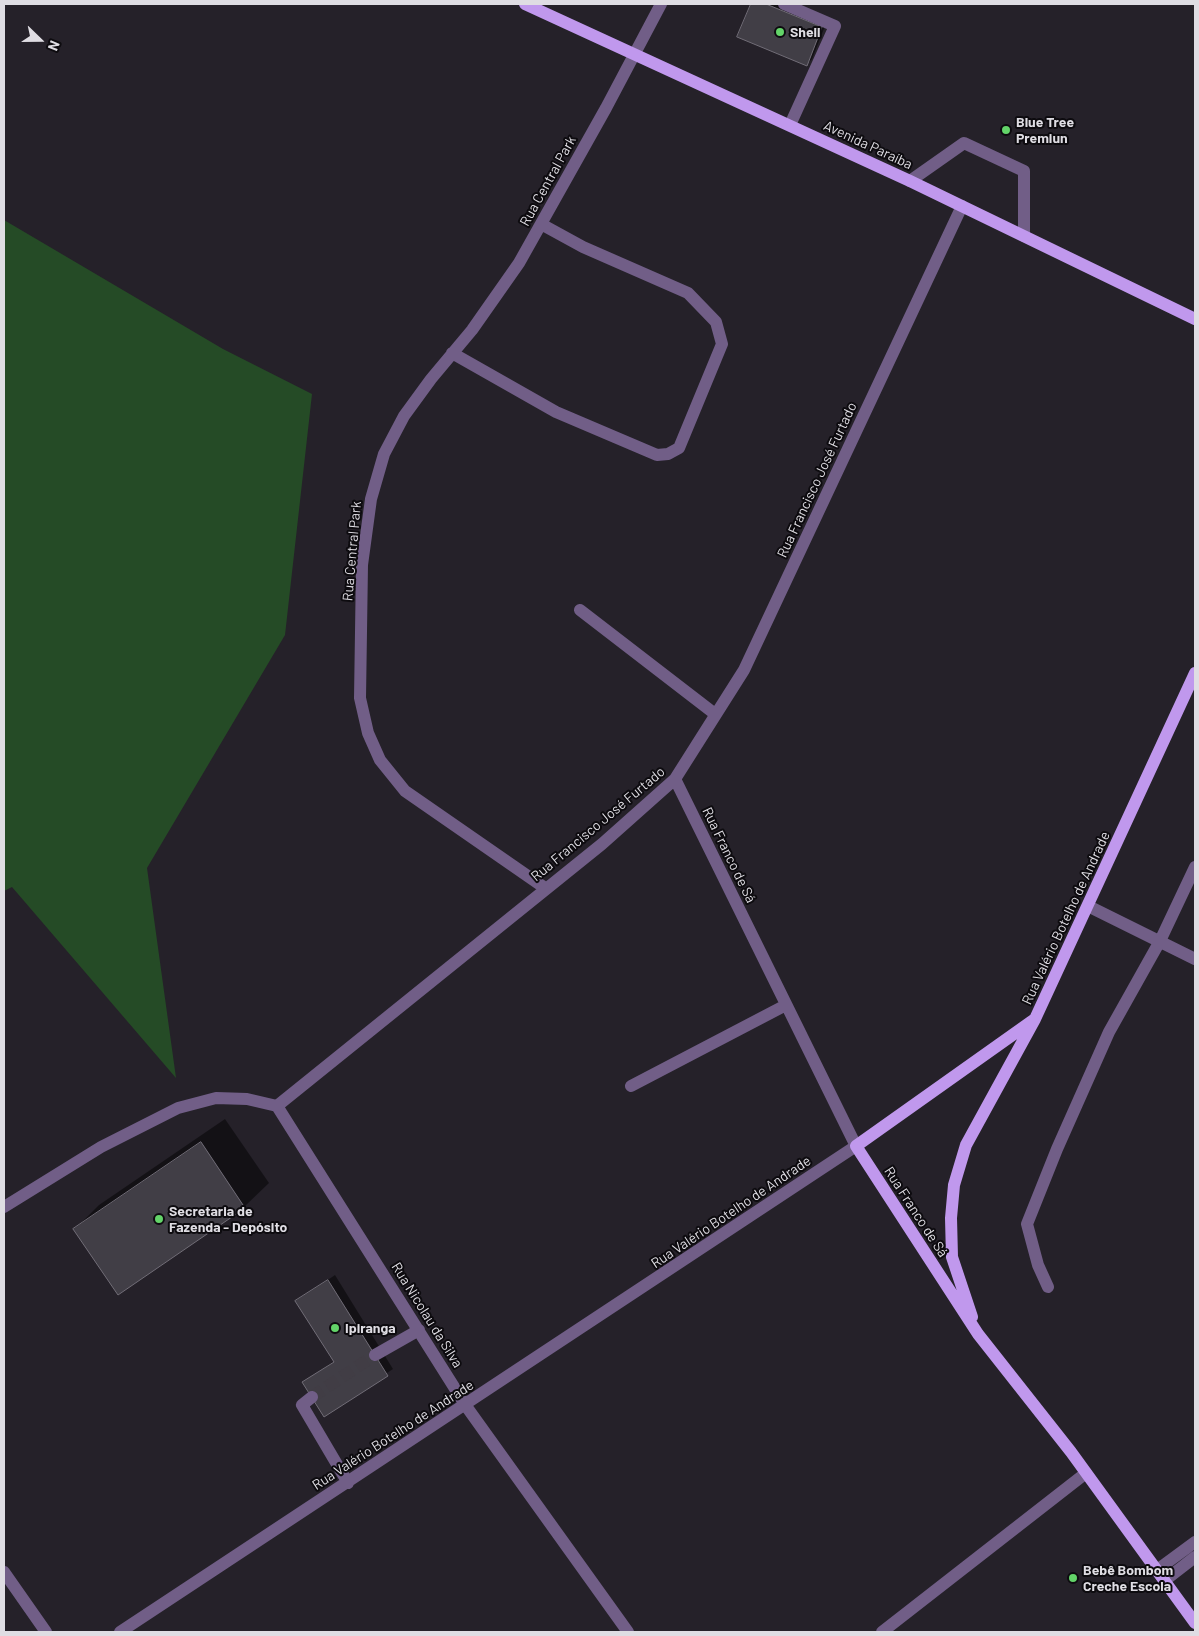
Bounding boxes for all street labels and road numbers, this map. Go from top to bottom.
street label: Avenida Paraíba [821,117,915,173]
street label: Rua Central Park [516,133,580,229]
street label: Rua Francisco José Furtado [774,400,860,560]
street label: Rua Central Park [339,500,365,602]
street label: Rua Francisco José Furtado [528,763,668,885]
street label: Rua Franco de Sá [699,804,759,906]
street label: Rua Valério Botelho de Andrade [1018,829,1114,1007]
street label: Rua Valério Botelho de Andrade [648,1152,814,1272]
street label: Rua Franco de Sá [881,1164,951,1260]
street label: Rua Nicolau da Silva [388,1259,466,1371]
street label: Rua Valério Botelho de Andrade [309,1376,477,1494]

